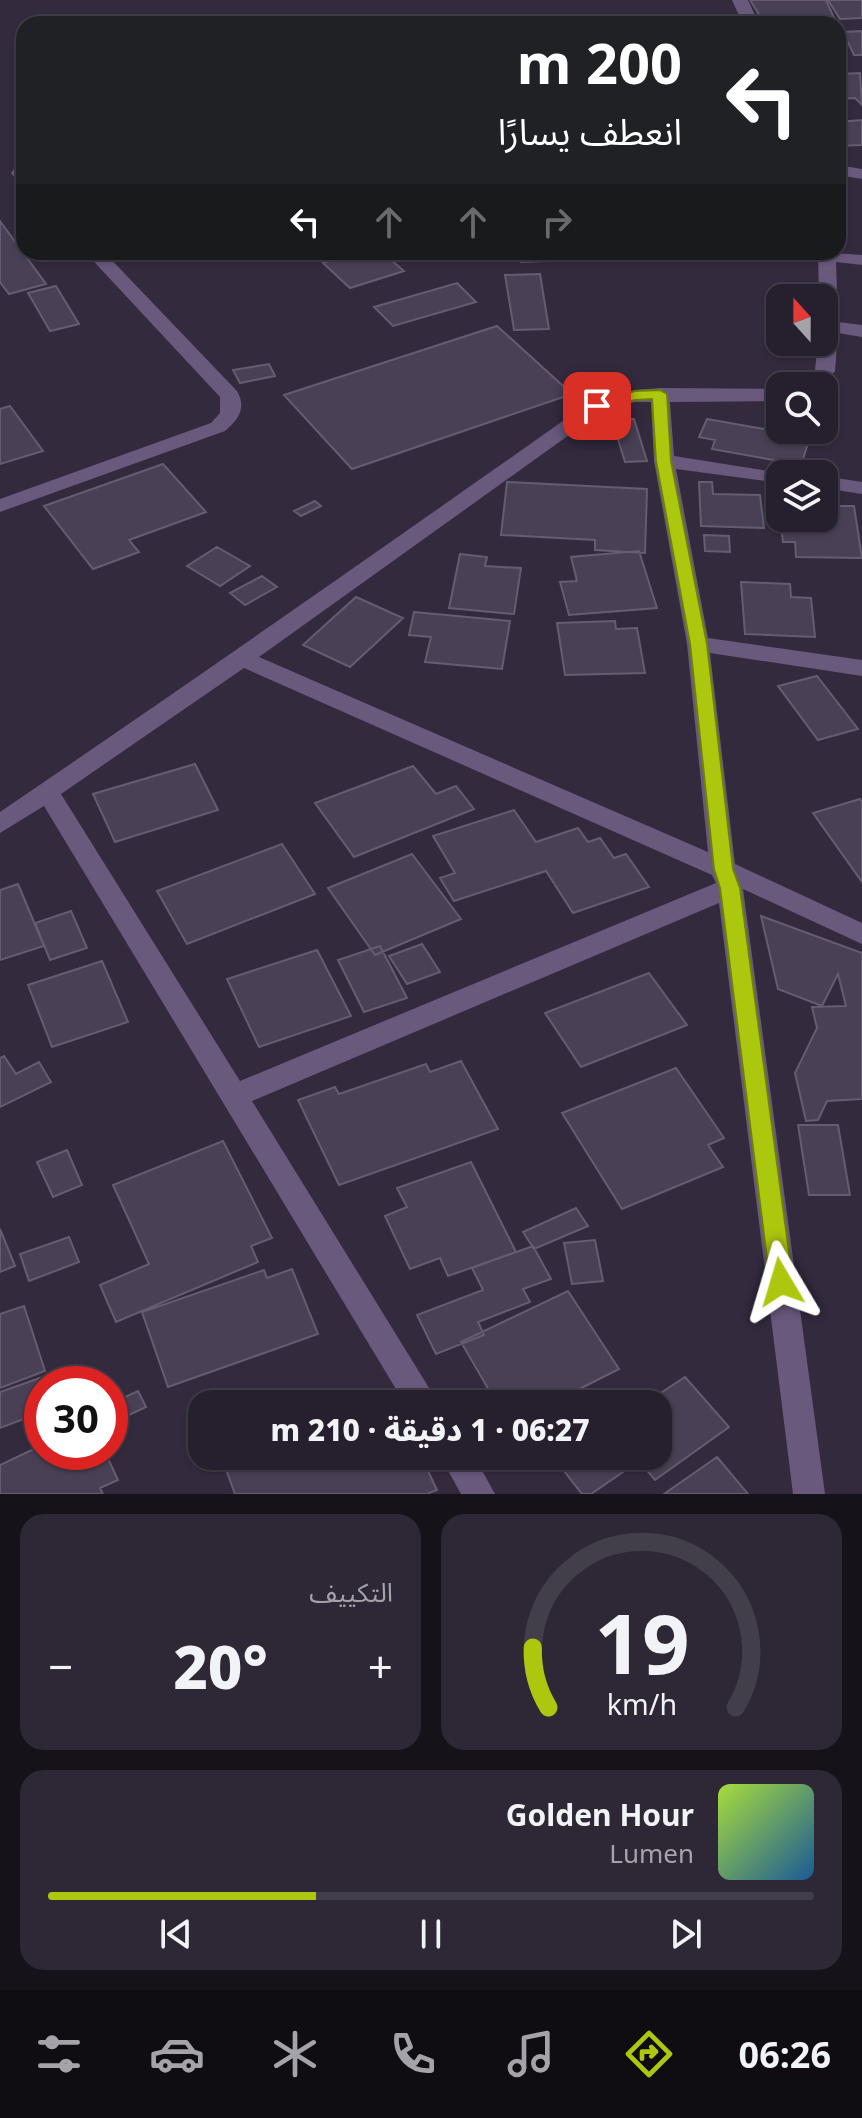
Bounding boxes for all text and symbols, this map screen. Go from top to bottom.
text: 200 m [517,24,682,100]
icon: left [710,48,814,152]
text: انعطف يسارًا [498,107,682,156]
icon: left [283,200,327,244]
icon: ahead [367,200,411,244]
icon: ahead [451,200,495,244]
icon: right [535,200,579,244]
north arrow [766,284,838,356]
map controls [766,284,838,532]
pin [563,372,631,440]
button: search [766,372,838,444]
icon: arrive [575,384,619,428]
button: layers [766,460,838,532]
position arrow [739,1240,823,1324]
speed limit sign: 30 [24,1366,128,1470]
text: 06:27 · 1 دقيقة · 210 m [270,1409,590,1450]
text: التكييف [309,1574,393,1610]
text: 19 [594,1585,689,1698]
text: 20° [173,1625,268,1707]
text: − [48,1636,73,1696]
text: + [368,1636,393,1696]
text: km/h [606,1684,677,1723]
text: Golden Hour [506,1794,694,1835]
text: Lumen [609,1835,694,1871]
icon: previous [154,1912,198,1956]
icon: pause [409,1912,453,1956]
icon: next [664,1912,708,1956]
icon: filters [31,2026,87,2082]
icon: car [149,2026,205,2082]
icon: climate [267,2026,323,2082]
icon: phone [385,2026,441,2082]
icon: music [503,2026,559,2082]
icon: directions [621,2026,677,2082]
text: 06:26 [739,2030,831,2079]

